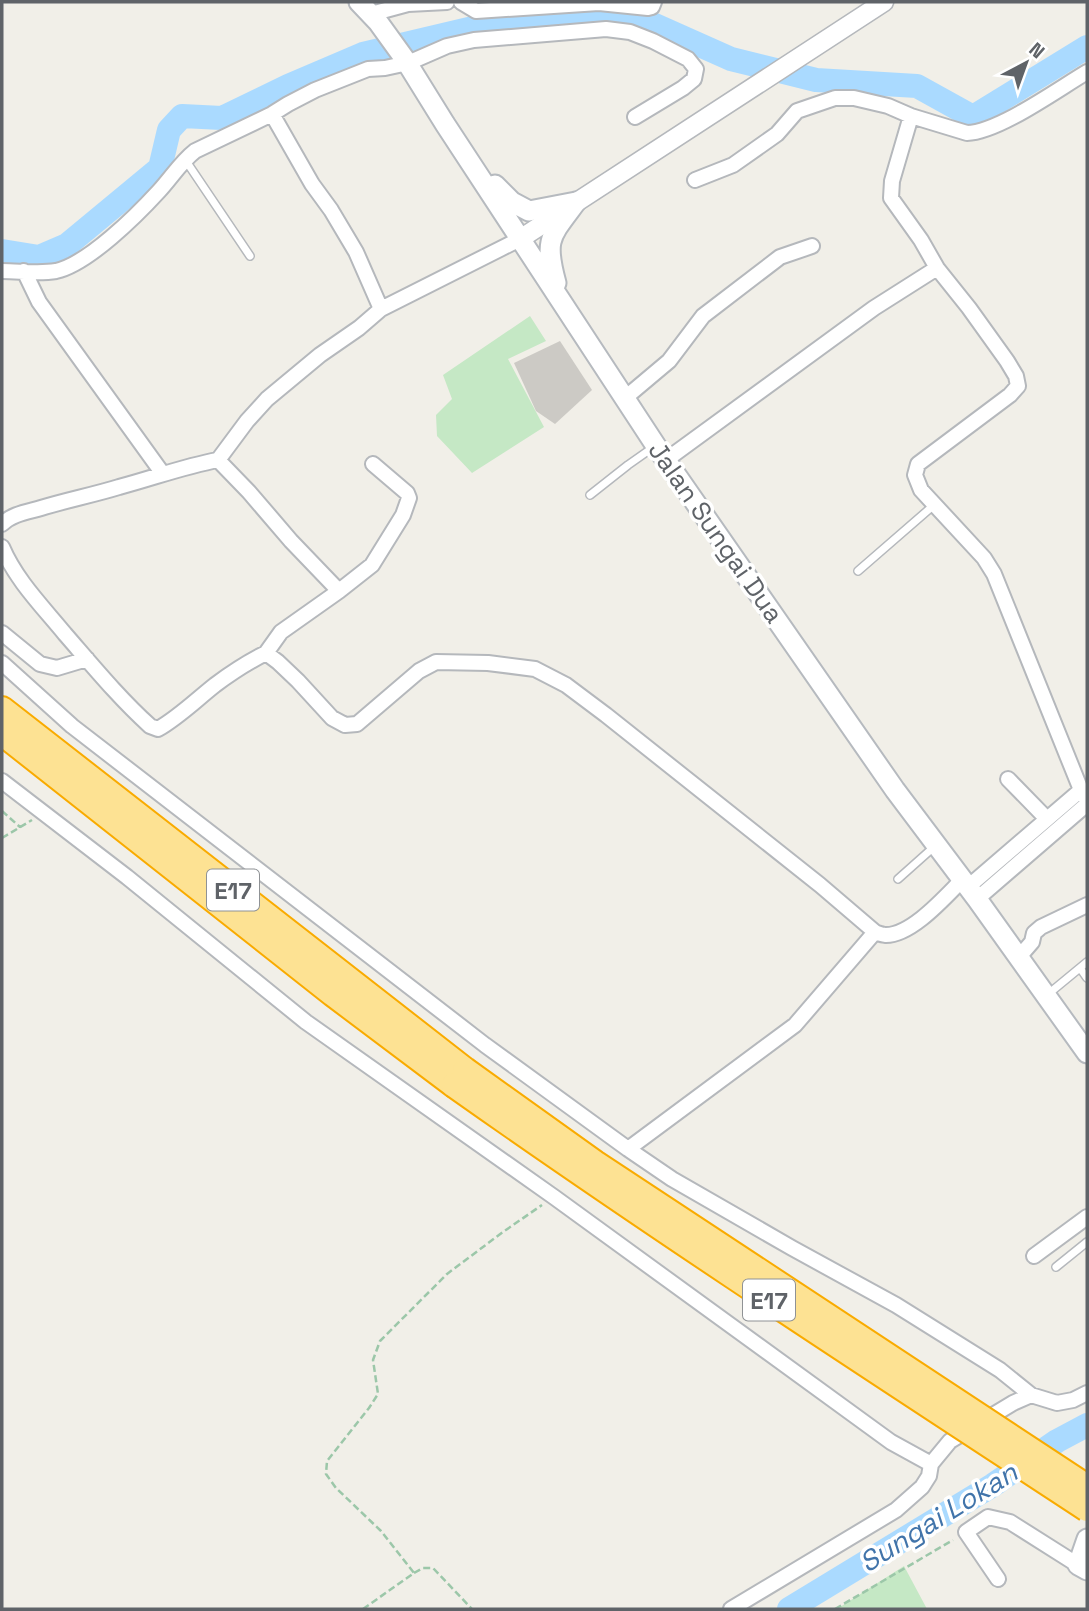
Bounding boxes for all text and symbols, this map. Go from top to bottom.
north arrow [991,28,1061,98]
text: N [1024,37,1050,64]
street label: Jalan Sungai Dua [641,434,791,630]
road number: E17 [207,870,259,910]
road number: E17 [743,1280,795,1320]
water label: Sungai Lokan [852,1454,1025,1580]

